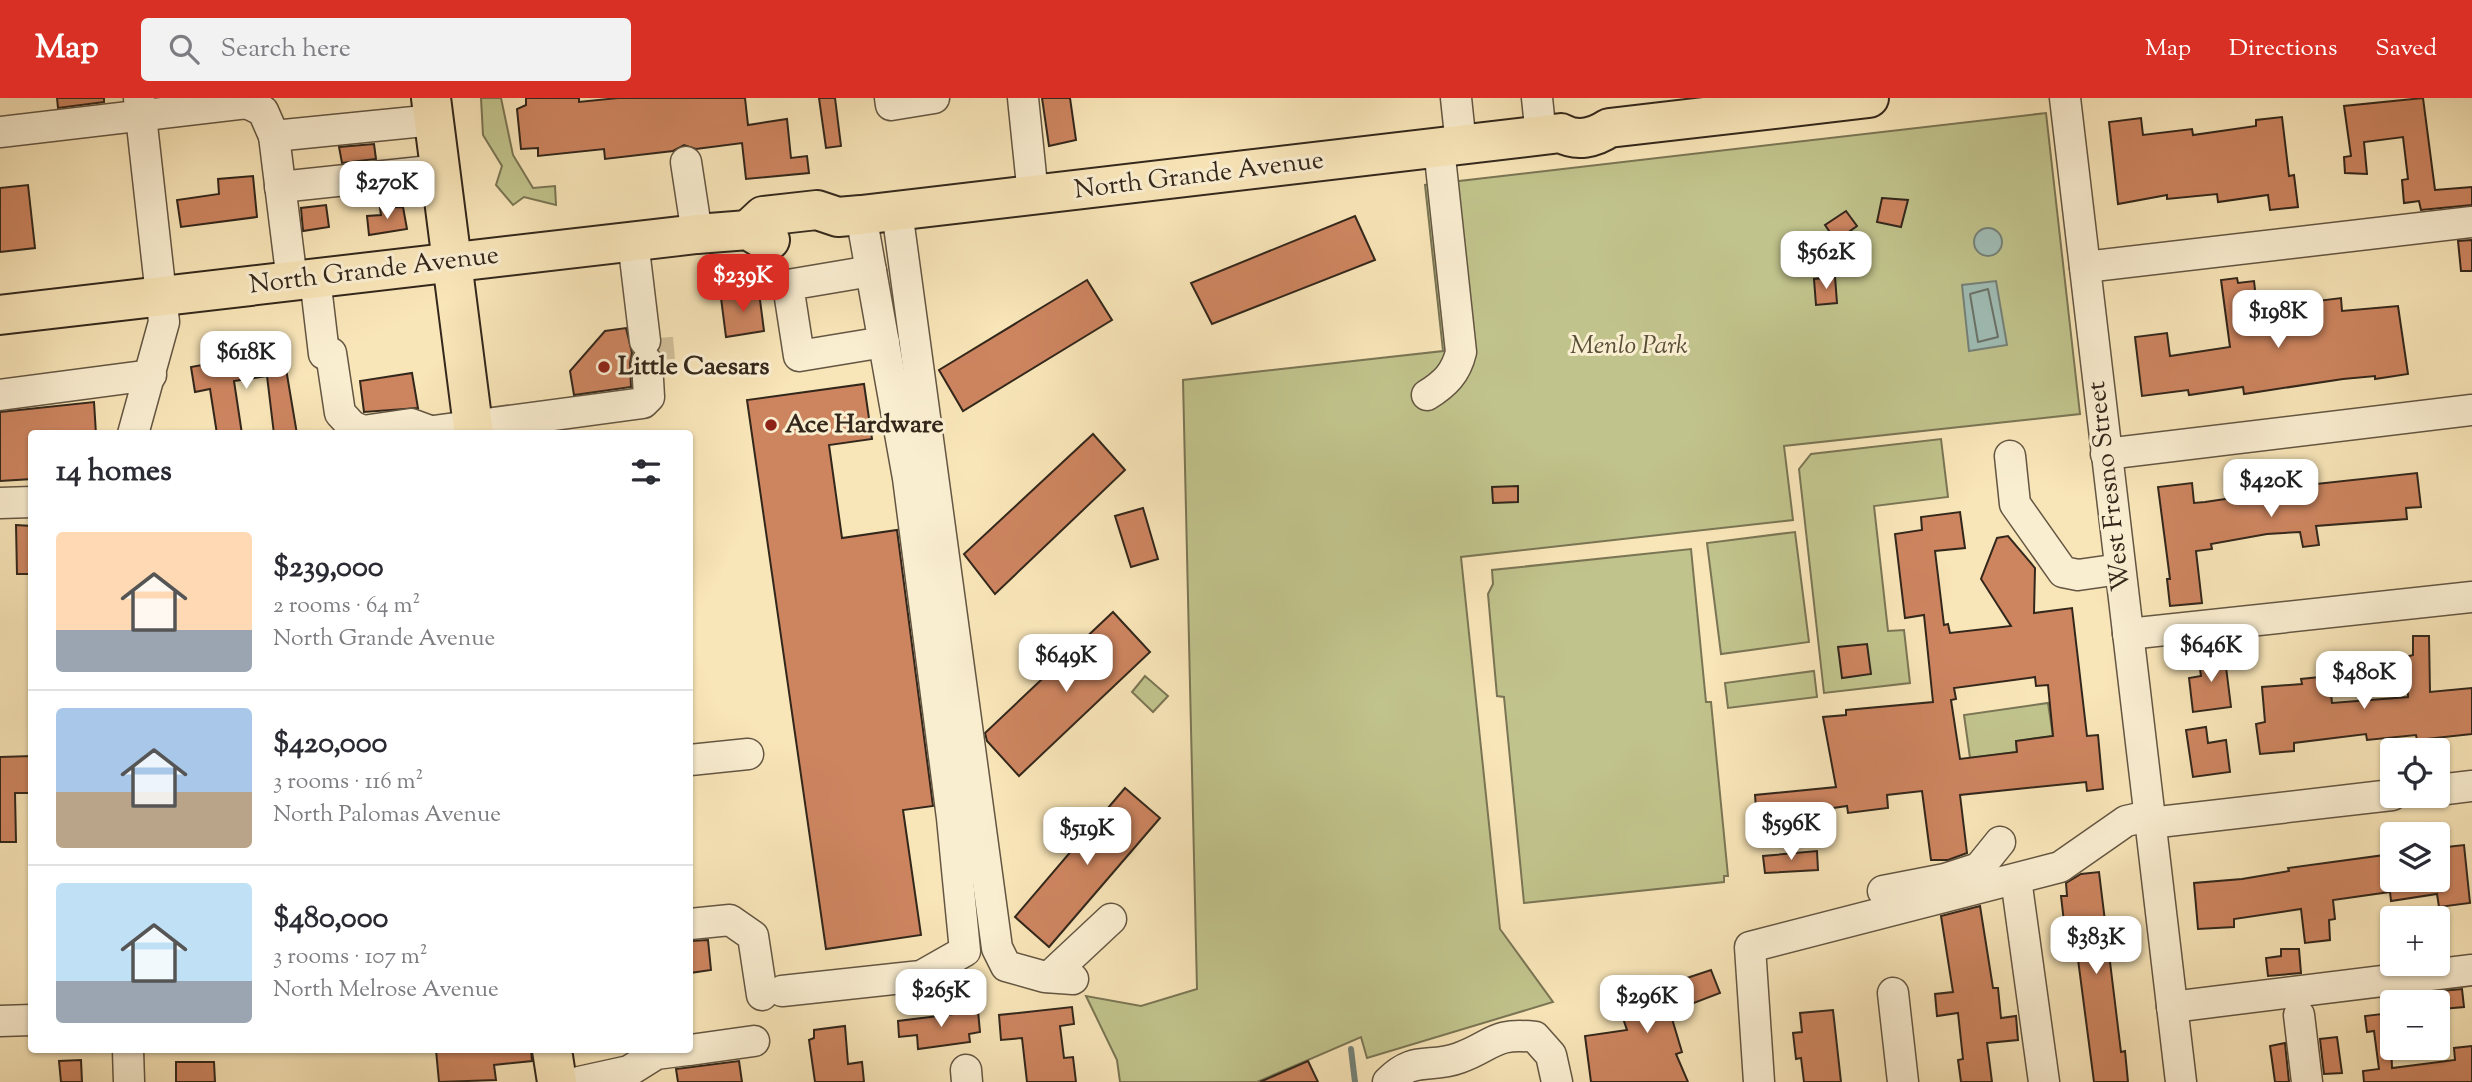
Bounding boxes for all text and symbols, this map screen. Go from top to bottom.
search box [141,18,631,81]
text: Map [35,25,99,73]
icon: search [165,30,203,68]
text: Search here [221,31,351,68]
text: Map [2145,32,2191,66]
text: Directions [2229,32,2337,66]
text: Saved [2375,32,2437,66]
street label: North Grande Avenue [1072,142,1326,210]
pin: $270K [338,162,436,221]
text: $270K [356,167,418,200]
pin: $562K [1777,232,1875,291]
street label: North Grande Avenue [247,237,501,305]
text: $562K [1797,237,1855,270]
pin: $239K [694,254,792,314]
text: $239K [713,260,773,293]
pin: $198K [2229,290,2327,350]
text: $198K [2248,296,2308,329]
park label: Menlo Park [1570,328,1688,365]
pin: $618K [197,331,295,391]
text: $618K [216,337,276,370]
place label: Little Caesars [618,349,770,386]
marker: Little Caesars [596,359,612,375]
street label: West Fresno Street [2079,379,2141,593]
place label: Ace Hardware [785,407,944,444]
marker: Ace Hardware [763,417,779,433]
text: 14 homes [56,451,172,494]
icon: filters [627,453,665,491]
pin: $420K [2222,460,2320,519]
text: $420K [2239,465,2303,498]
text: $239,000 [273,547,384,590]
icon: home [112,560,196,644]
text: 2 rooms · 64 m² [273,590,420,623]
text: North Grande Avenue [273,623,495,656]
pin: $646K [2162,624,2260,684]
text: $646K [2180,630,2242,663]
pin: $649K [1017,634,1115,694]
text: $649K [1035,640,1097,673]
pin: $480K [2315,652,2413,711]
text: $480K [2332,657,2396,690]
text: $420,000 [273,723,387,766]
icon: home [112,736,196,820]
map controls [2380,738,2450,1060]
button: locate [2380,738,2450,808]
text: 3 rooms · 116 m² [273,766,423,799]
text: North Palomas Avenue [273,799,501,832]
pin: $596K [1742,802,1840,862]
pin: $519K [1038,808,1136,867]
text: $596K [1761,808,1821,841]
text: $519K [1059,813,1115,846]
button: layers [2380,822,2450,892]
text: $480,000 [273,898,388,941]
button: + [2380,906,2450,976]
icon: home [112,911,196,995]
pin: $383K [2047,916,2145,976]
text: $383K [2067,922,2126,955]
text: 3 rooms · 107 m² [273,941,428,974]
pin: $265K [892,970,990,1029]
text: North Melrose Avenue [273,974,499,1007]
text: $265K [912,975,970,1008]
pin: $296K [1598,976,1696,1035]
text: $296K [1616,981,1678,1014]
button: − [2380,990,2450,1060]

